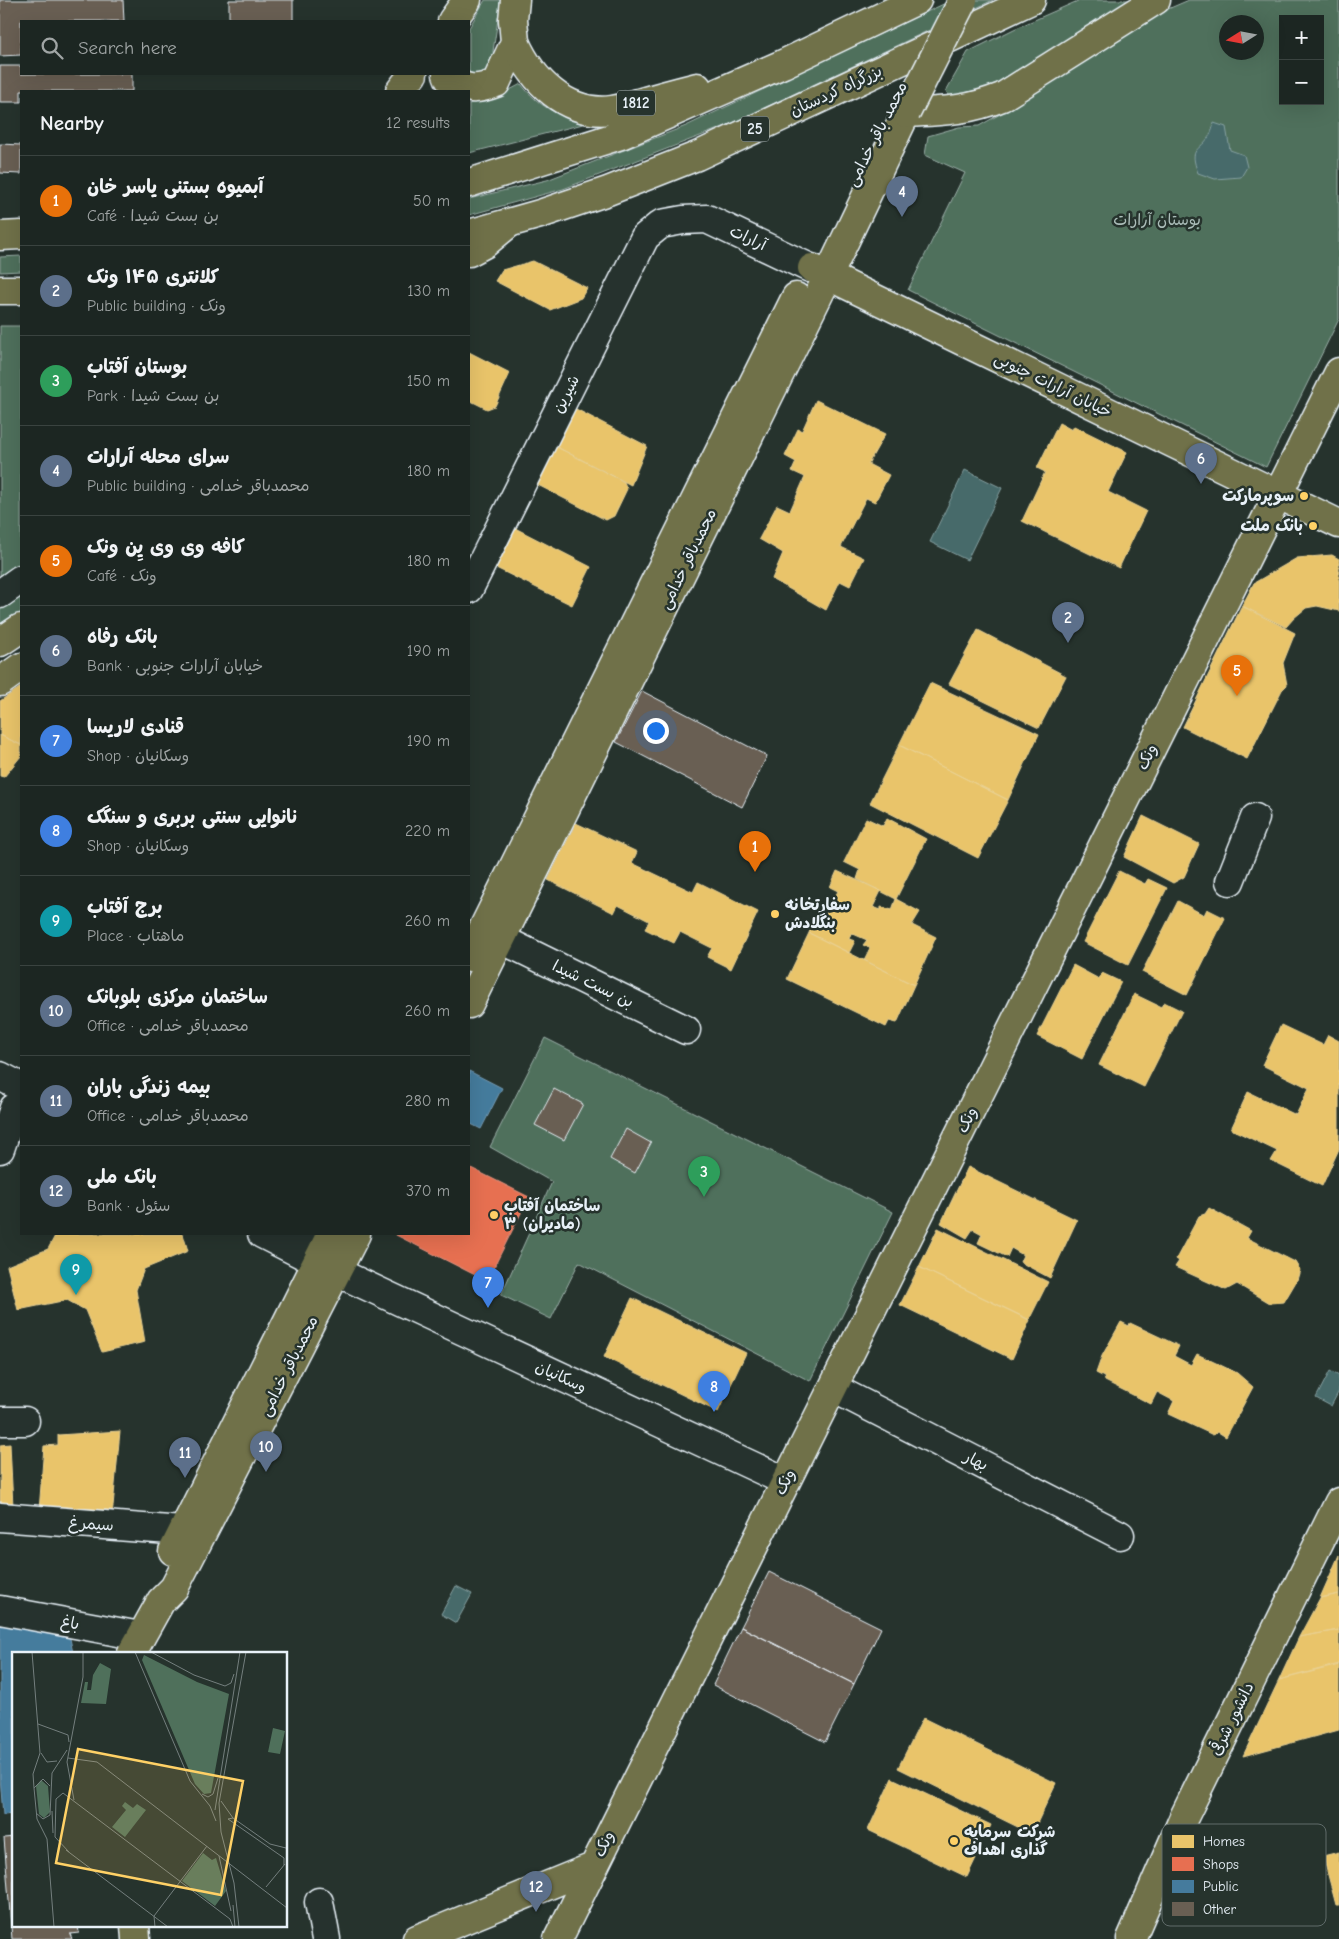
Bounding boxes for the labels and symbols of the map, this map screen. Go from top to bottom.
north arrow [1219,15,1264,60]
street label: بزرگراه کردستان [787,61,885,120]
street label: محمد باقر خدامی [843,79,912,190]
road number: 1812 [617,90,655,116]
road number: 25 [741,116,769,142]
pin: 4 [886,176,918,217]
park label: بوستان آرارات [1113,211,1201,230]
street label: آرارات [727,222,770,255]
street label: خیابان آرارات جنوبی [991,349,1114,422]
street label: شیرین [549,372,583,416]
pin: 6 [1185,443,1217,484]
place label: سوپرمارکت [1222,487,1294,506]
marker: سوپرمارکت [1298,490,1310,502]
street label: محمدباقر خدامی [656,506,721,613]
place label: بانک ملت [1241,517,1303,535]
marker: بانک ملت [1307,520,1319,532]
pin: 2 [1052,602,1084,643]
pin: 5 [1221,655,1253,696]
your location [643,718,669,744]
street label: ونک [1133,741,1161,773]
pin: 1 [739,831,771,872]
place label: سفارتخانه بنگلادش [785,896,850,932]
marker: سفارتخانه بنگلادش [769,908,781,920]
street label: بن بست شیدا [549,957,637,1011]
street label: ونک [953,1104,981,1136]
pin: 3 [688,1156,720,1197]
place label: ساختمان آفتاب ۳ (مادیران) [504,1197,600,1233]
marker: ساختمان آفتاب ۳ (مادیران) [488,1209,500,1221]
pin: 9 [60,1254,92,1295]
pin: 7 [472,1267,504,1308]
street label: محمدباقر خدامی [256,1313,323,1419]
street label: وسکانیان [533,1357,589,1397]
pin: 8 [698,1371,730,1412]
pin: 10 [250,1431,282,1472]
pin: 11 [169,1437,201,1478]
street label: بهار [959,1447,991,1475]
street label: ونک [771,1466,799,1498]
street label: سیمرغ [67,1513,114,1537]
street label: باغ [59,1613,81,1635]
inset map [12,1652,288,1926]
street label: دانشور شرقی [1205,1679,1258,1759]
place label: شرکت سرمایه گذاری اهداف [964,1823,1055,1859]
legend [1162,1824,1326,1926]
street label: ونک [590,1828,618,1860]
text: Homes [1203,1833,1245,1850]
marker: شرکت سرمایه گذاری اهداف [948,1835,960,1847]
text: Shops [1203,1856,1239,1873]
pin: 12 [520,1871,552,1912]
text: Public [1203,1878,1239,1895]
text: Other [1203,1901,1237,1918]

